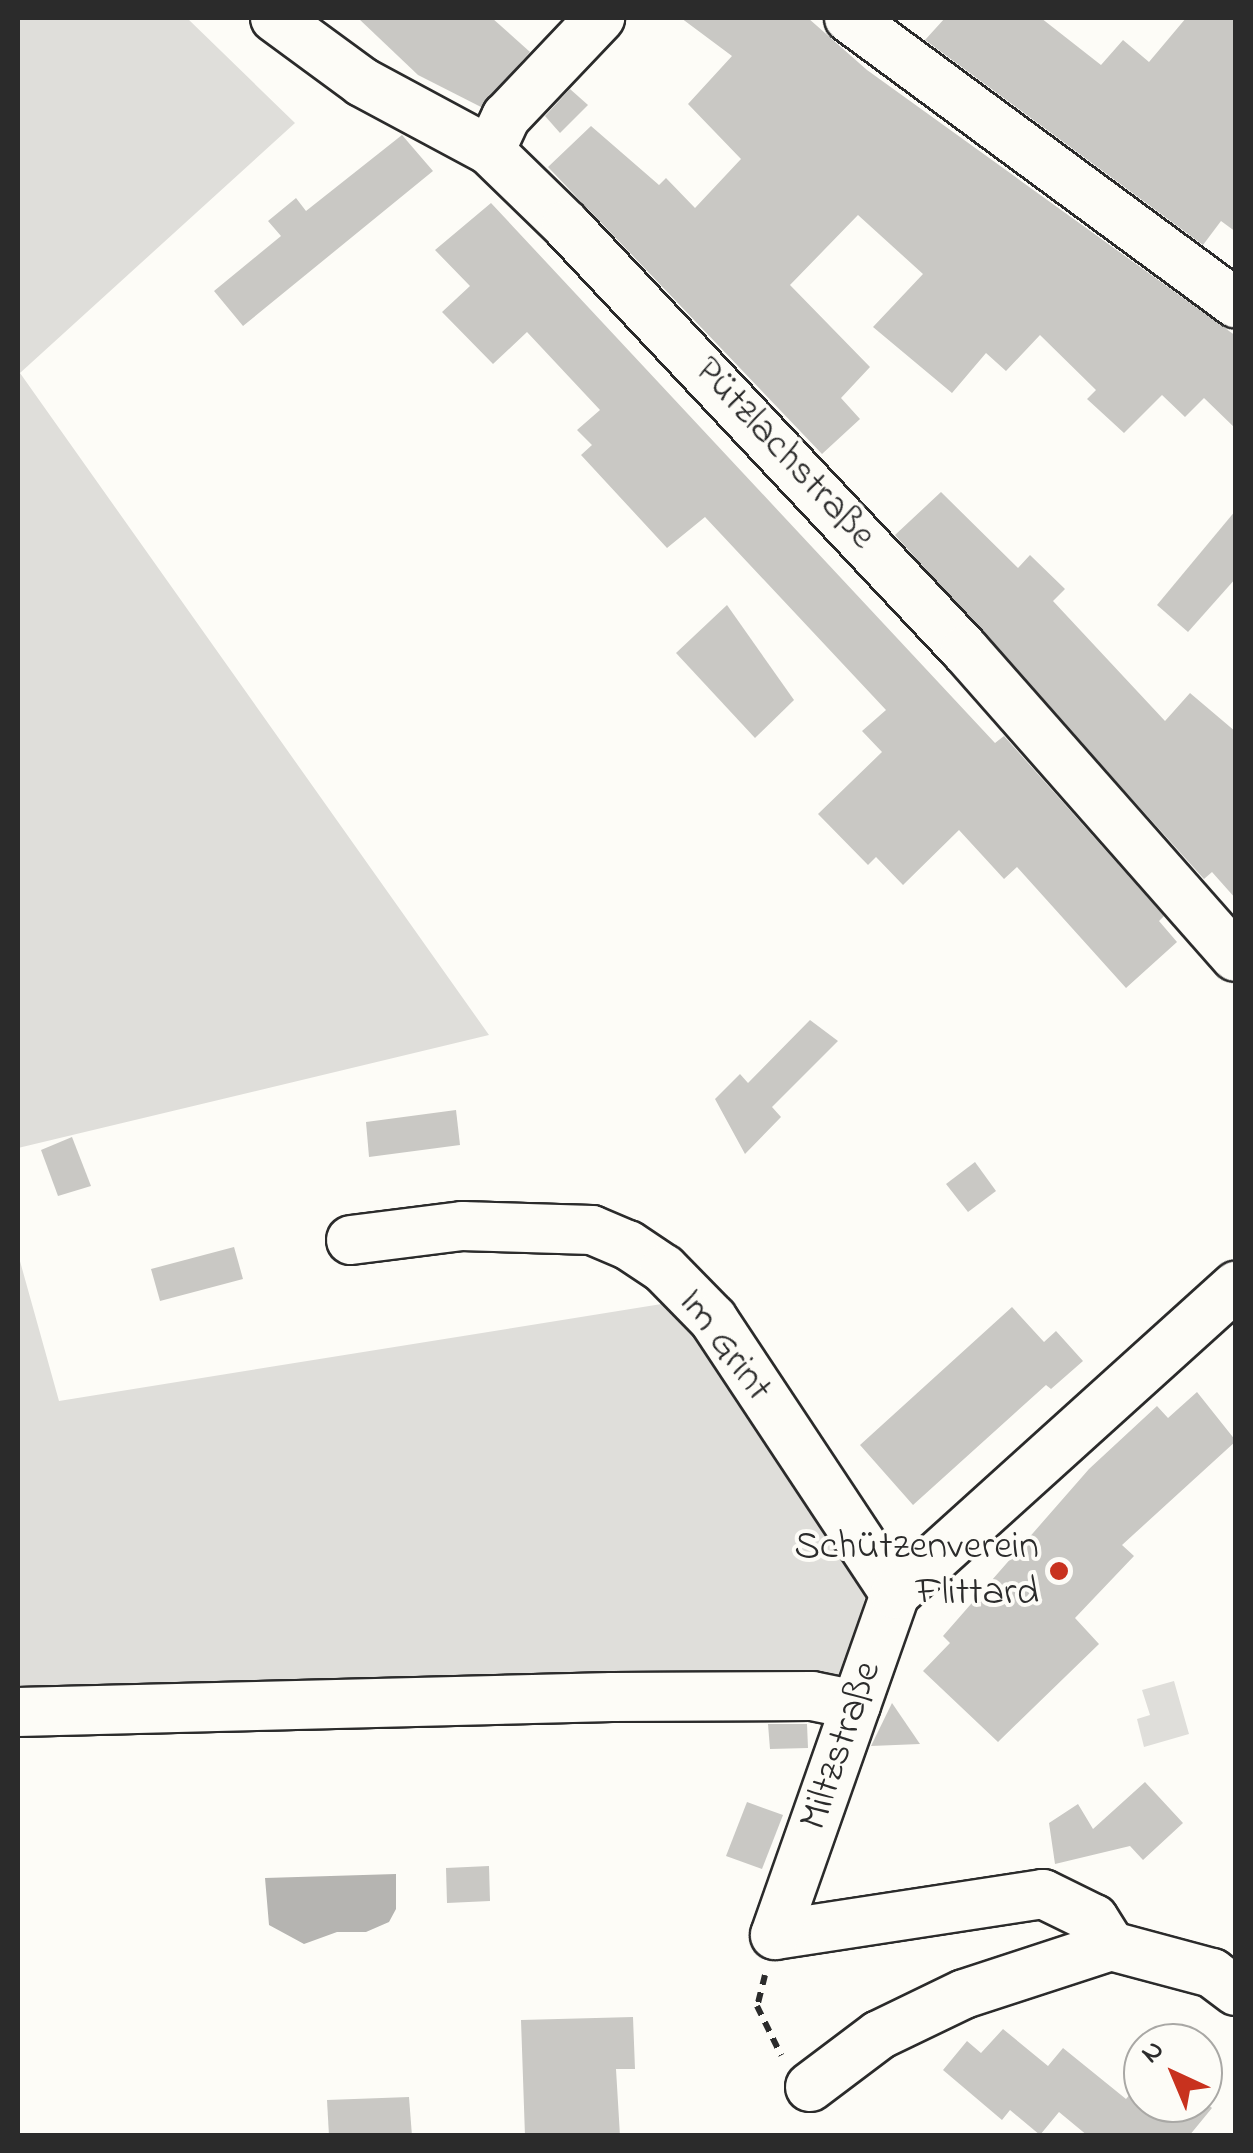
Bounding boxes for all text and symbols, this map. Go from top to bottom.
street label: Pützlachstraße [683,348,885,560]
street label: Im Grint [666,1280,782,1412]
place label: Schützenverein Flittard [794,1524,1039,1618]
marker: Schützenverein Flittard [1048,1560,1070,1582]
street label: Miltzstraße [791,1655,893,1837]
north arrow [1123,2023,1223,2123]
text: N [1132,2031,1174,2074]

